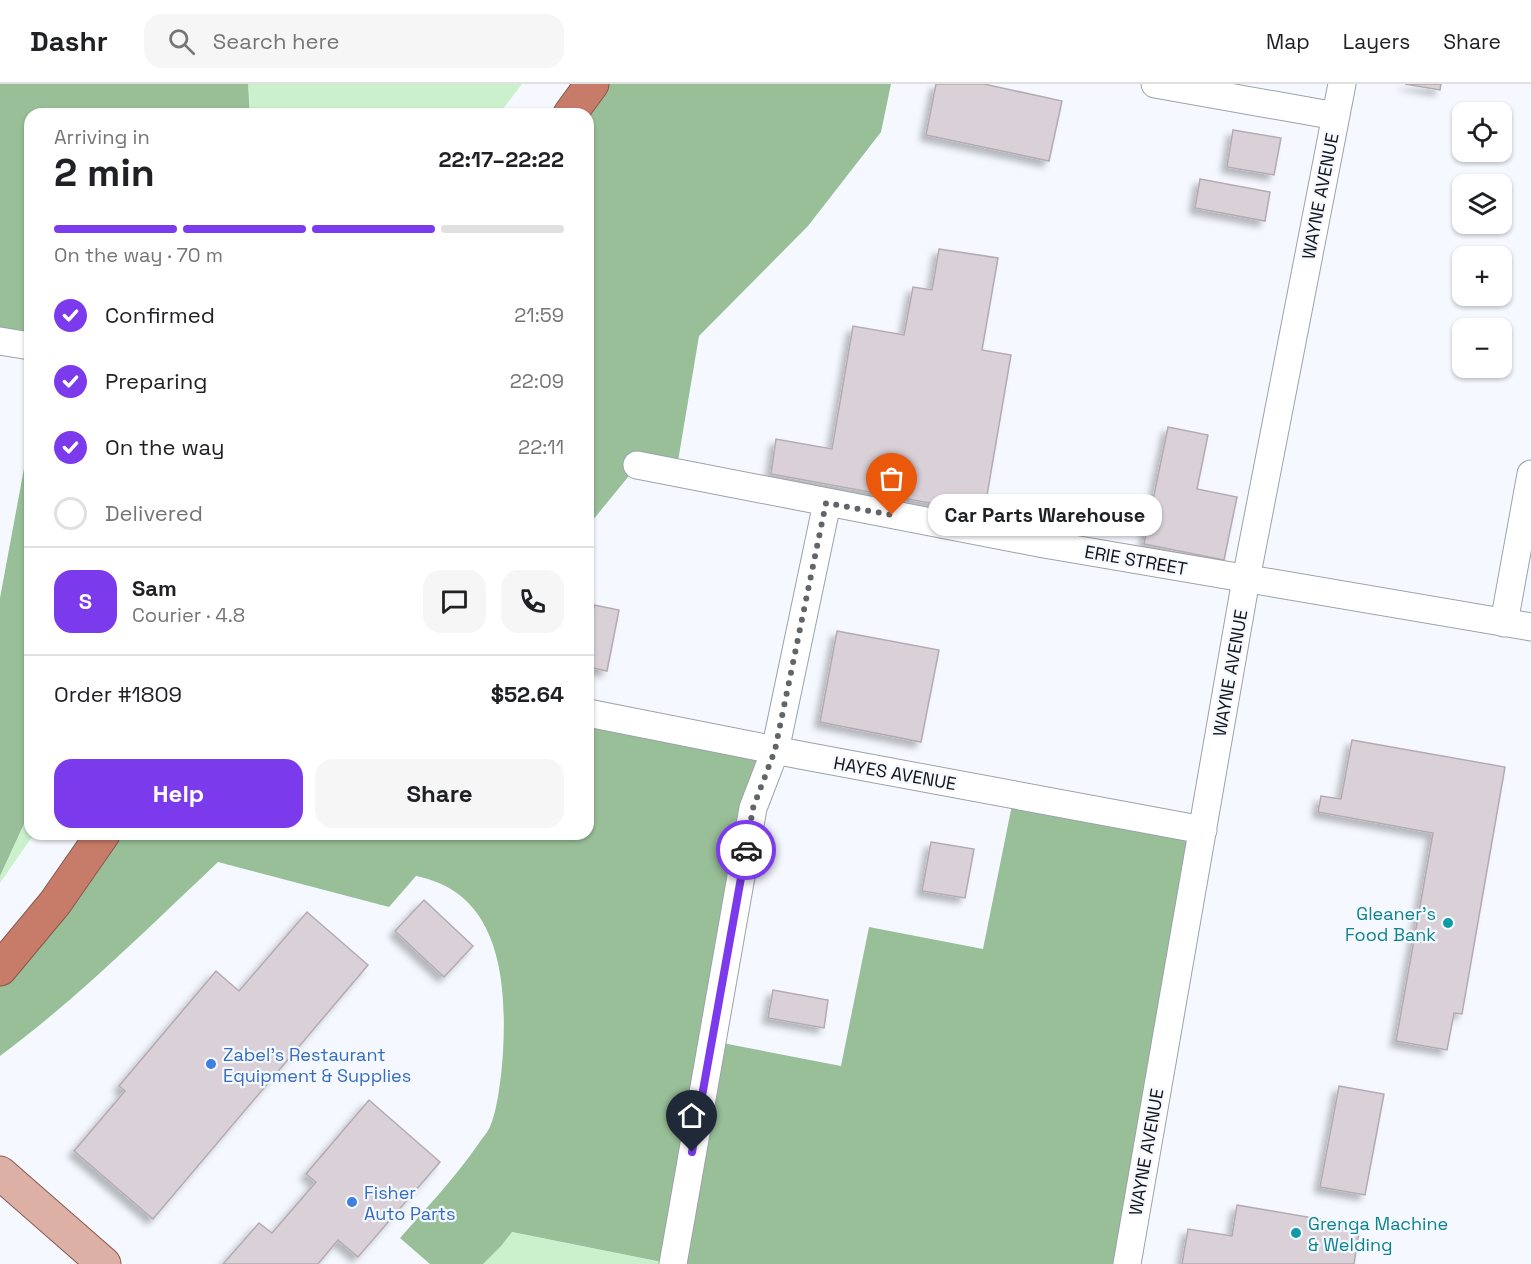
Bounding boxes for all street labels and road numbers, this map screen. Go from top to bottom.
street label: WAYNE AVENUE [1296,131,1344,261]
street label: ERIE STREET [1083,540,1190,580]
street label: WAYNE AVENUE [1208,608,1252,738]
street label: HAYES AVENUE [832,751,958,795]
street label: WAYNE AVENUE [1124,1087,1168,1217]

